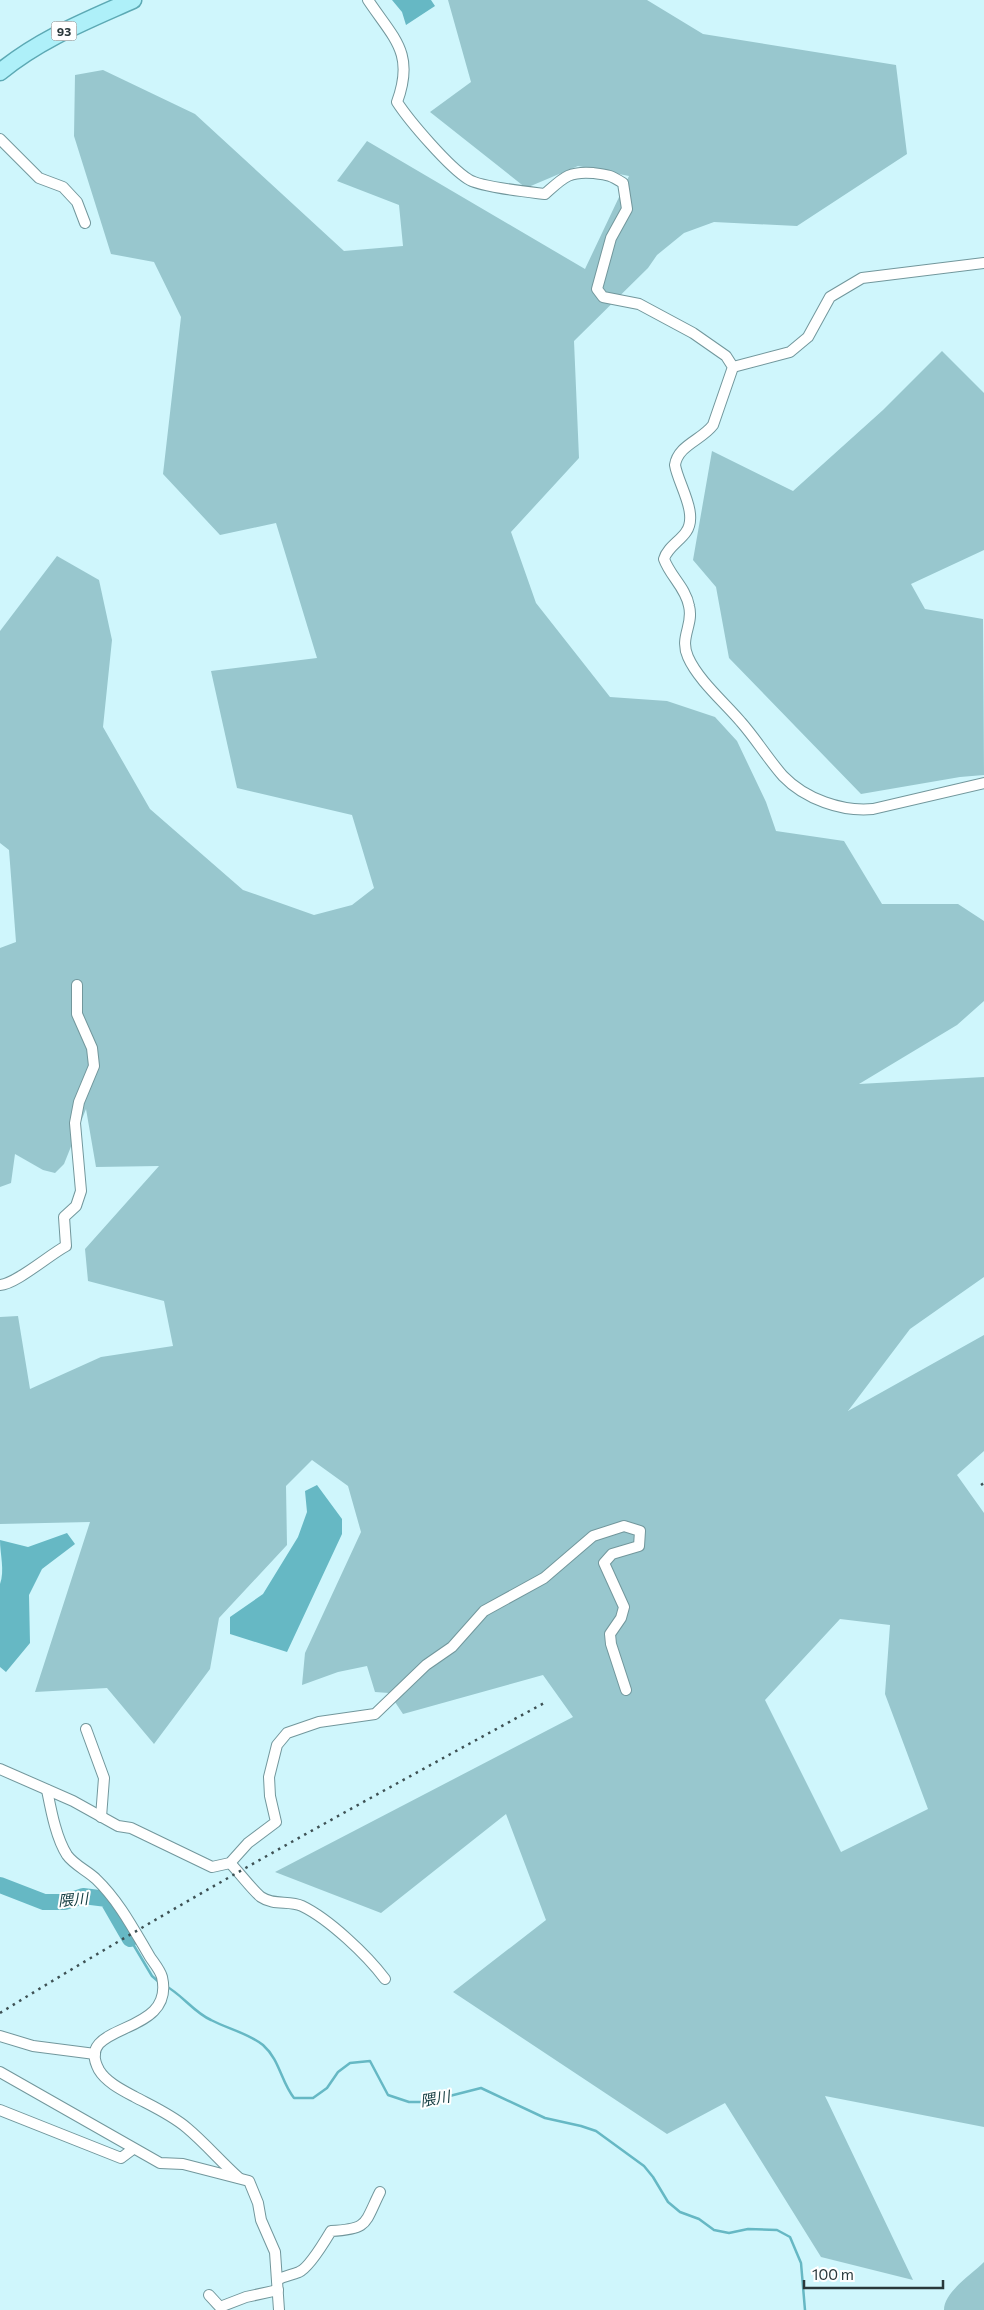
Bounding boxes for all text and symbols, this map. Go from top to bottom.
road number: 93 [52,22,76,40]
water label: 隈川 [57,1889,91,1909]
water label: 隈川 [419,2086,453,2109]
scale bar [804,2258,943,2290]
text: 100 m [812,2265,854,2283]

